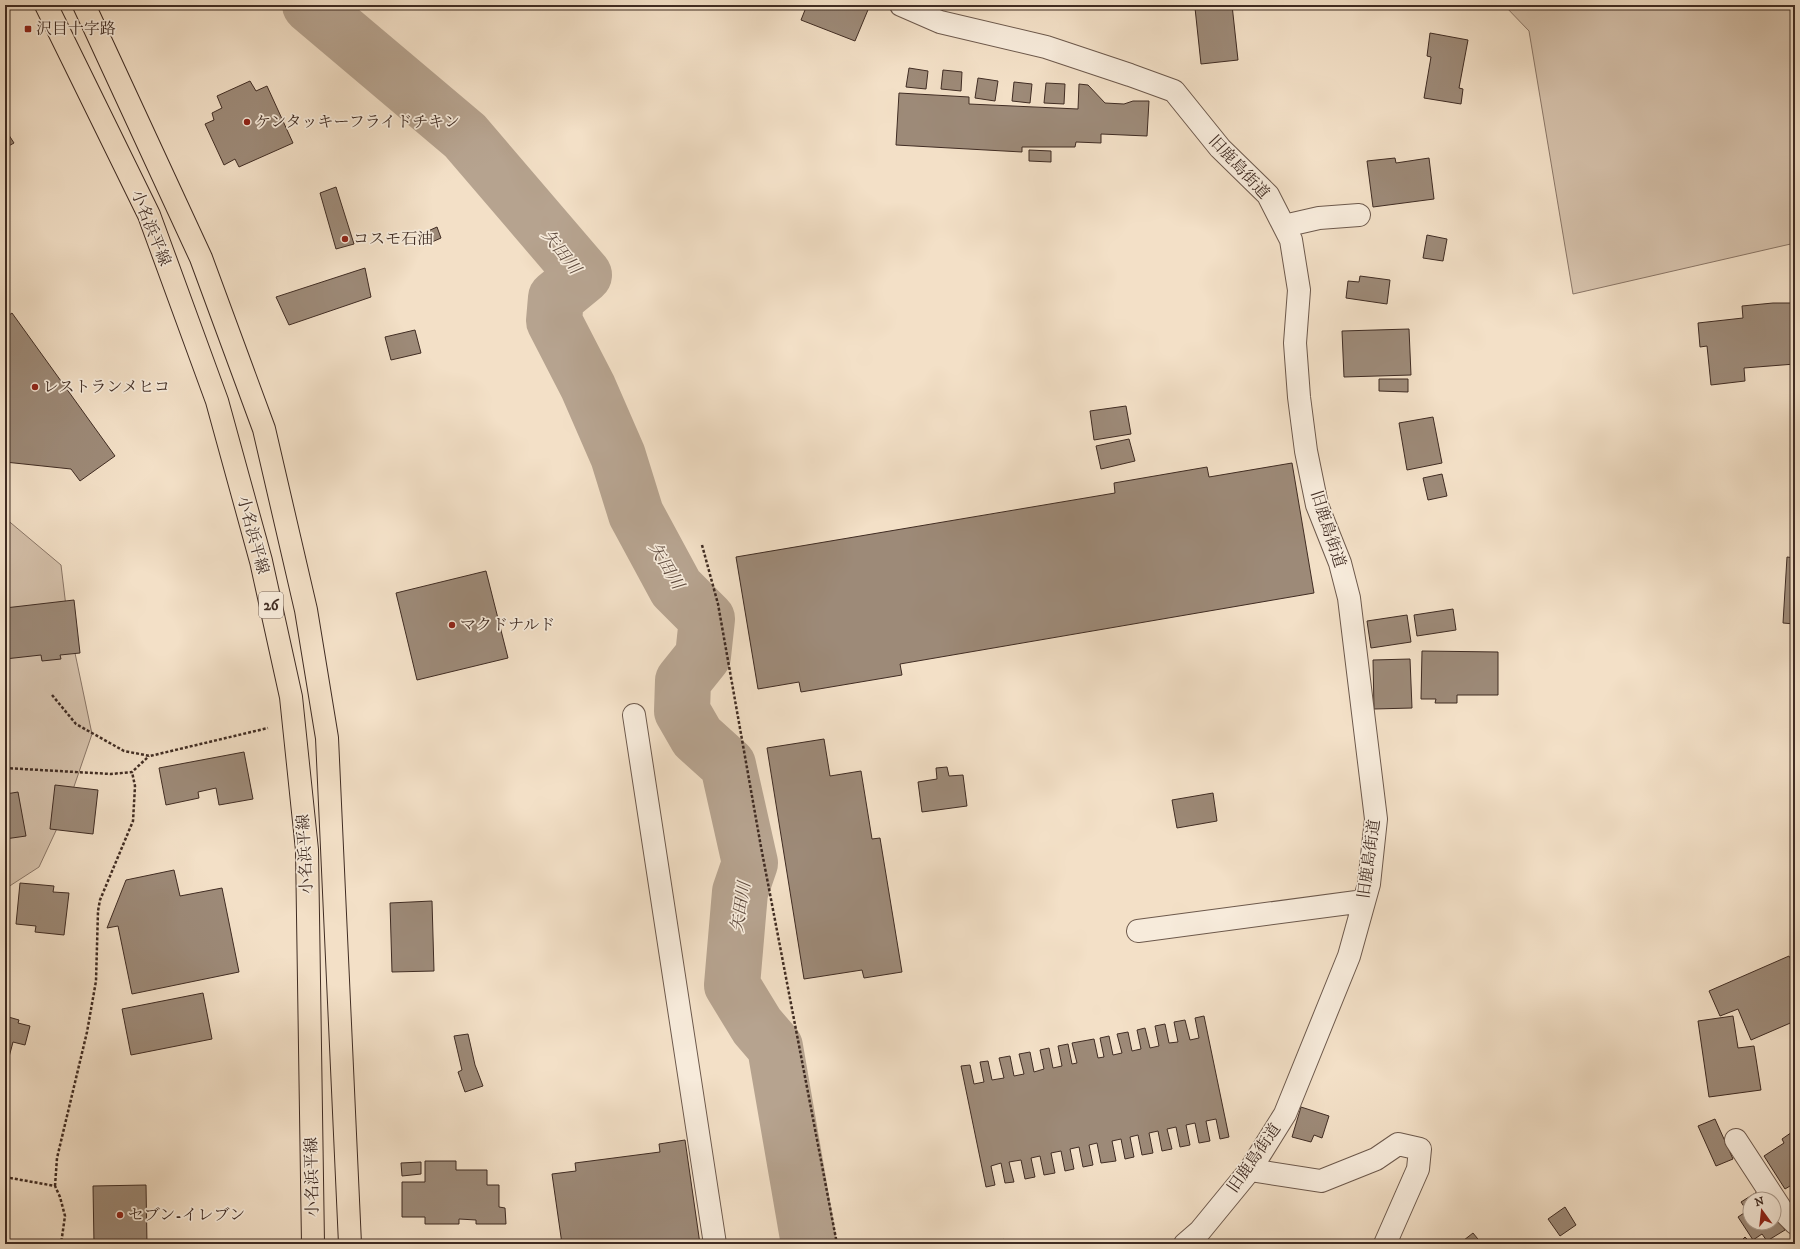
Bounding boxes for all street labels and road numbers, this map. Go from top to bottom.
street label: 旧鹿島街道 [1204,131,1274,203]
street label: 小名浜平線 [127,187,175,269]
street label: 旧鹿島街道 [1306,488,1350,570]
street label: 小名浜平線 [233,494,273,576]
road number: 26 [259,592,283,618]
street label: 小名浜平線 [293,814,317,894]
street label: 旧鹿島街道 [1354,818,1384,900]
street label: 旧鹿島街道 [1223,1119,1285,1197]
street label: 小名浜平線 [301,1137,323,1217]

